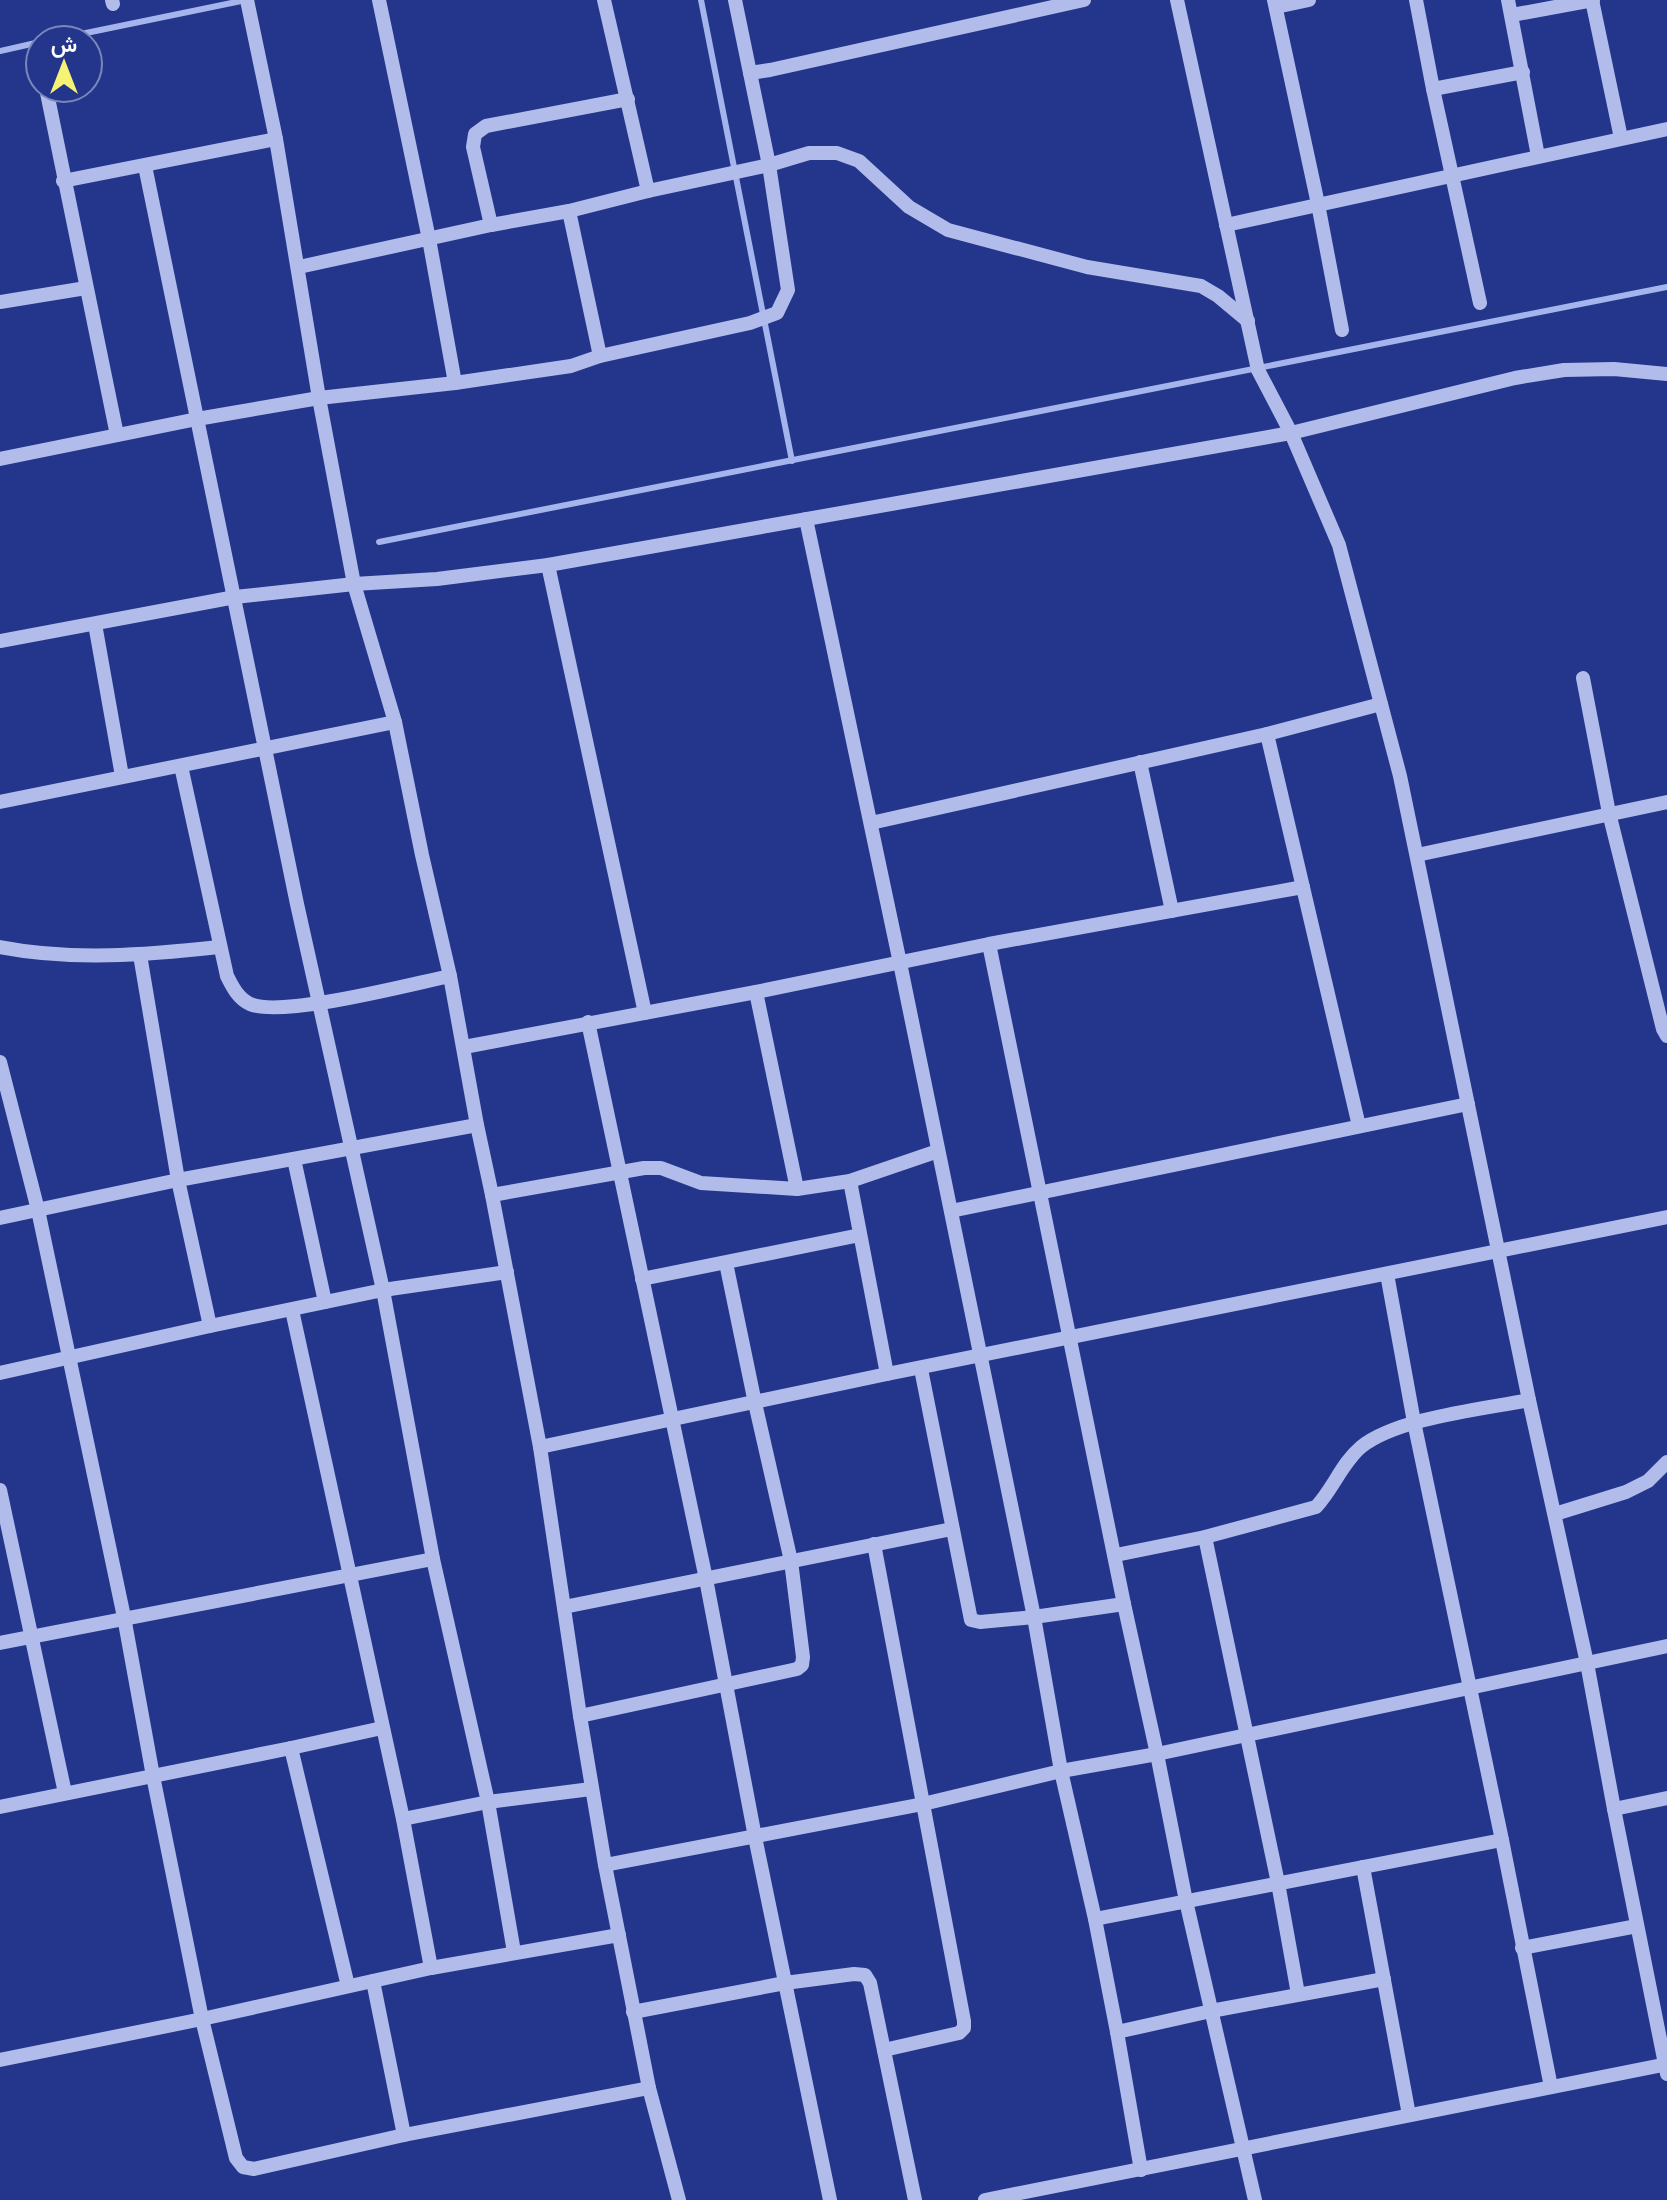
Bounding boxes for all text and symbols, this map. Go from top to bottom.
north arrow [24,24,104,104]
text: ش [51,32,77,59]

